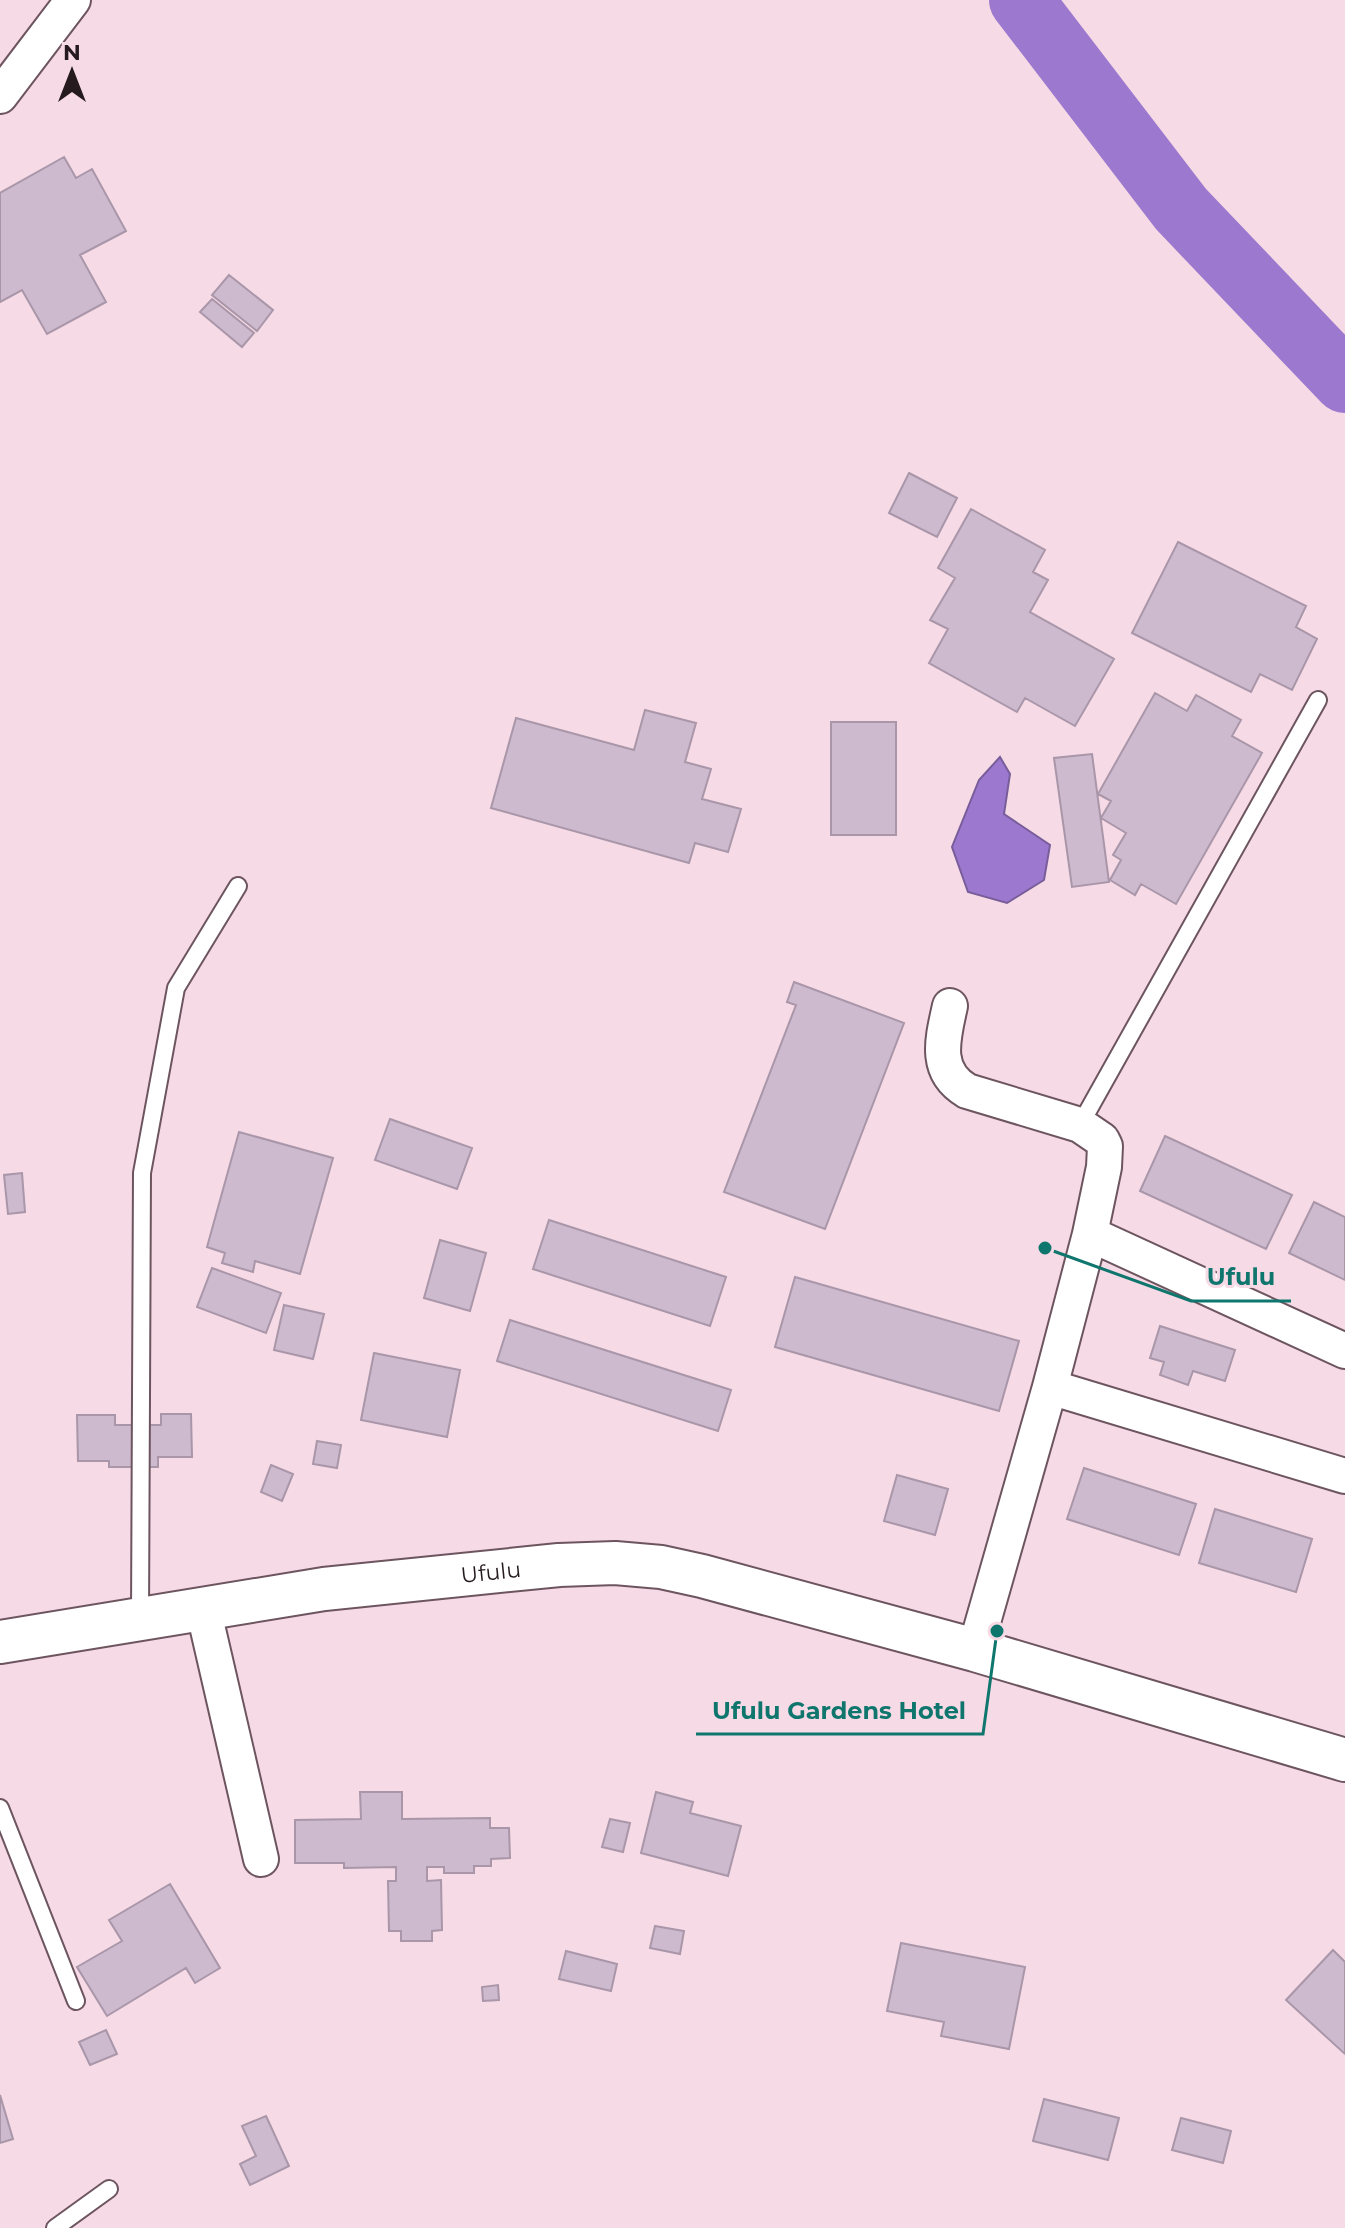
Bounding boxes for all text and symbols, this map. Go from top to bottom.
north arrow [32,32,112,112]
text: N [63,39,81,66]
callout: Ufulu [1191,1253,1291,1301]
text: Ufulu [1207,1262,1275,1291]
street label: Ufulu [459,1555,522,1588]
callout: Ufulu Gardens Hotel [696,1686,983,1734]
text: Ufulu Gardens Hotel [712,1696,966,1725]

